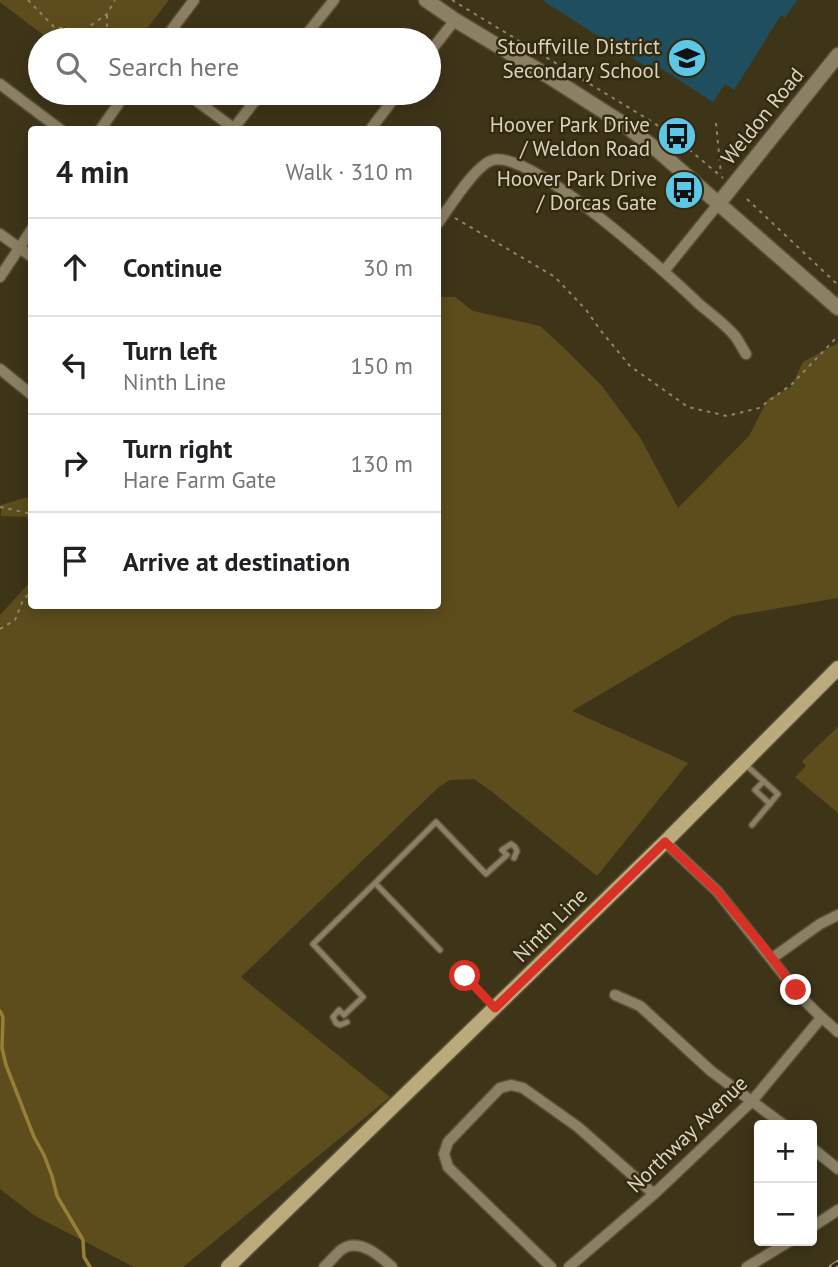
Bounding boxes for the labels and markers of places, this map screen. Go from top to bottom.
place label: Stouffville District Secondary School [497,33,660,84]
school or university icon: Stouffville District Secondary School [666,37,708,79]
place label: Hoover Park Drive / Weldon Road [490,111,650,162]
bus stop icon: Hoover Park Drive / Weldon Road [656,115,698,157]
place label: Hoover Park Drive / Dorcas Gate [497,165,657,216]
bus stop icon: Hoover Park Drive / Dorcas Gate [663,169,705,211]

